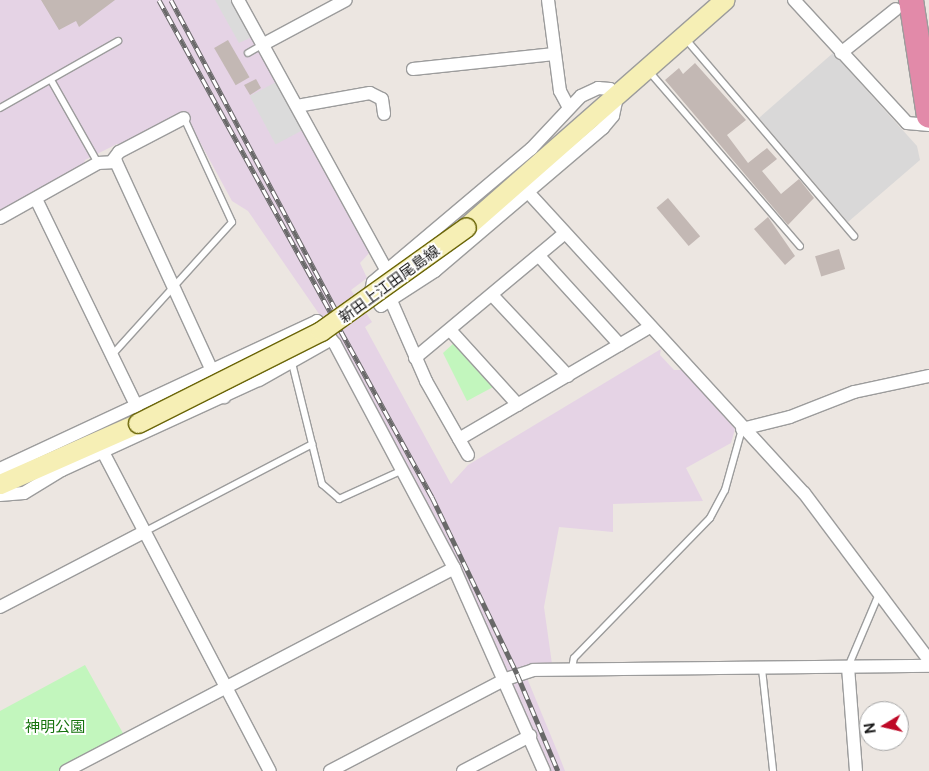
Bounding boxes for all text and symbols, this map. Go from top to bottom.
street label: 新田上江田尾島線 [335,241,443,327]
north arrow [859,701,909,751]
park label: 神明公園 [25,718,85,736]
text: N [861,722,879,735]

